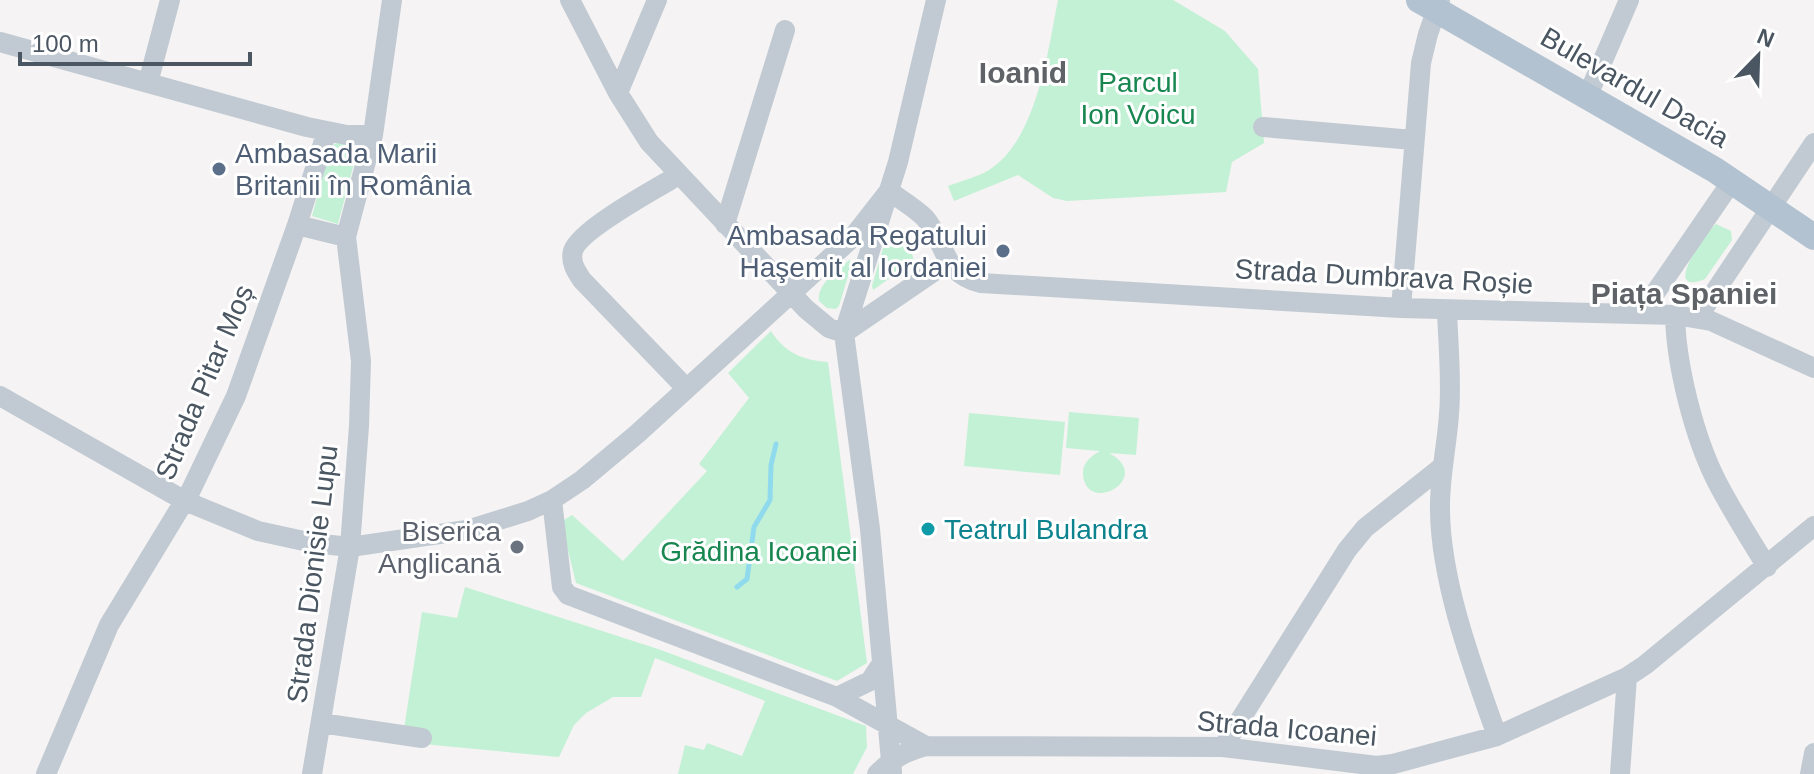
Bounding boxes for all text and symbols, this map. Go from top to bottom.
scale bar [20,16,250,66]
north arrow [1718,16,1798,96]
street label: Bulevardul Dacia [1535,21,1735,154]
text: N [1753,23,1778,53]
text: 100 m [32,30,99,57]
district label: Ioanid [979,56,1067,89]
park label: Parcul Ion Voicu [1080,67,1196,130]
place label: Ambasada Marii Britanii în România [235,138,472,201]
marker: Ambasada Marii Britanii în România [210,160,228,178]
place label: Ambasada Regatului Haşemit al Iordaniei [727,220,987,283]
marker: Ambasada Regatului Haşemit al Iordaniei [994,242,1012,260]
street label: Strada Dumbrava Roșie [1234,253,1534,300]
district label: Piața Spaniei [1591,277,1777,311]
street label: Strada Pitar Moș [149,280,259,484]
street label: Strada Dionisie Lupu [281,443,344,705]
place label: Teatrul Bulandra [944,514,1148,545]
place label: Biserica Anglicană [378,516,501,579]
marker: Teatrul Bulandra [919,520,937,538]
park label: Grădina Icoanei [660,536,858,567]
marker: Biserica Anglicană [508,538,526,556]
street label: Strada Icoanei [1196,705,1378,752]

